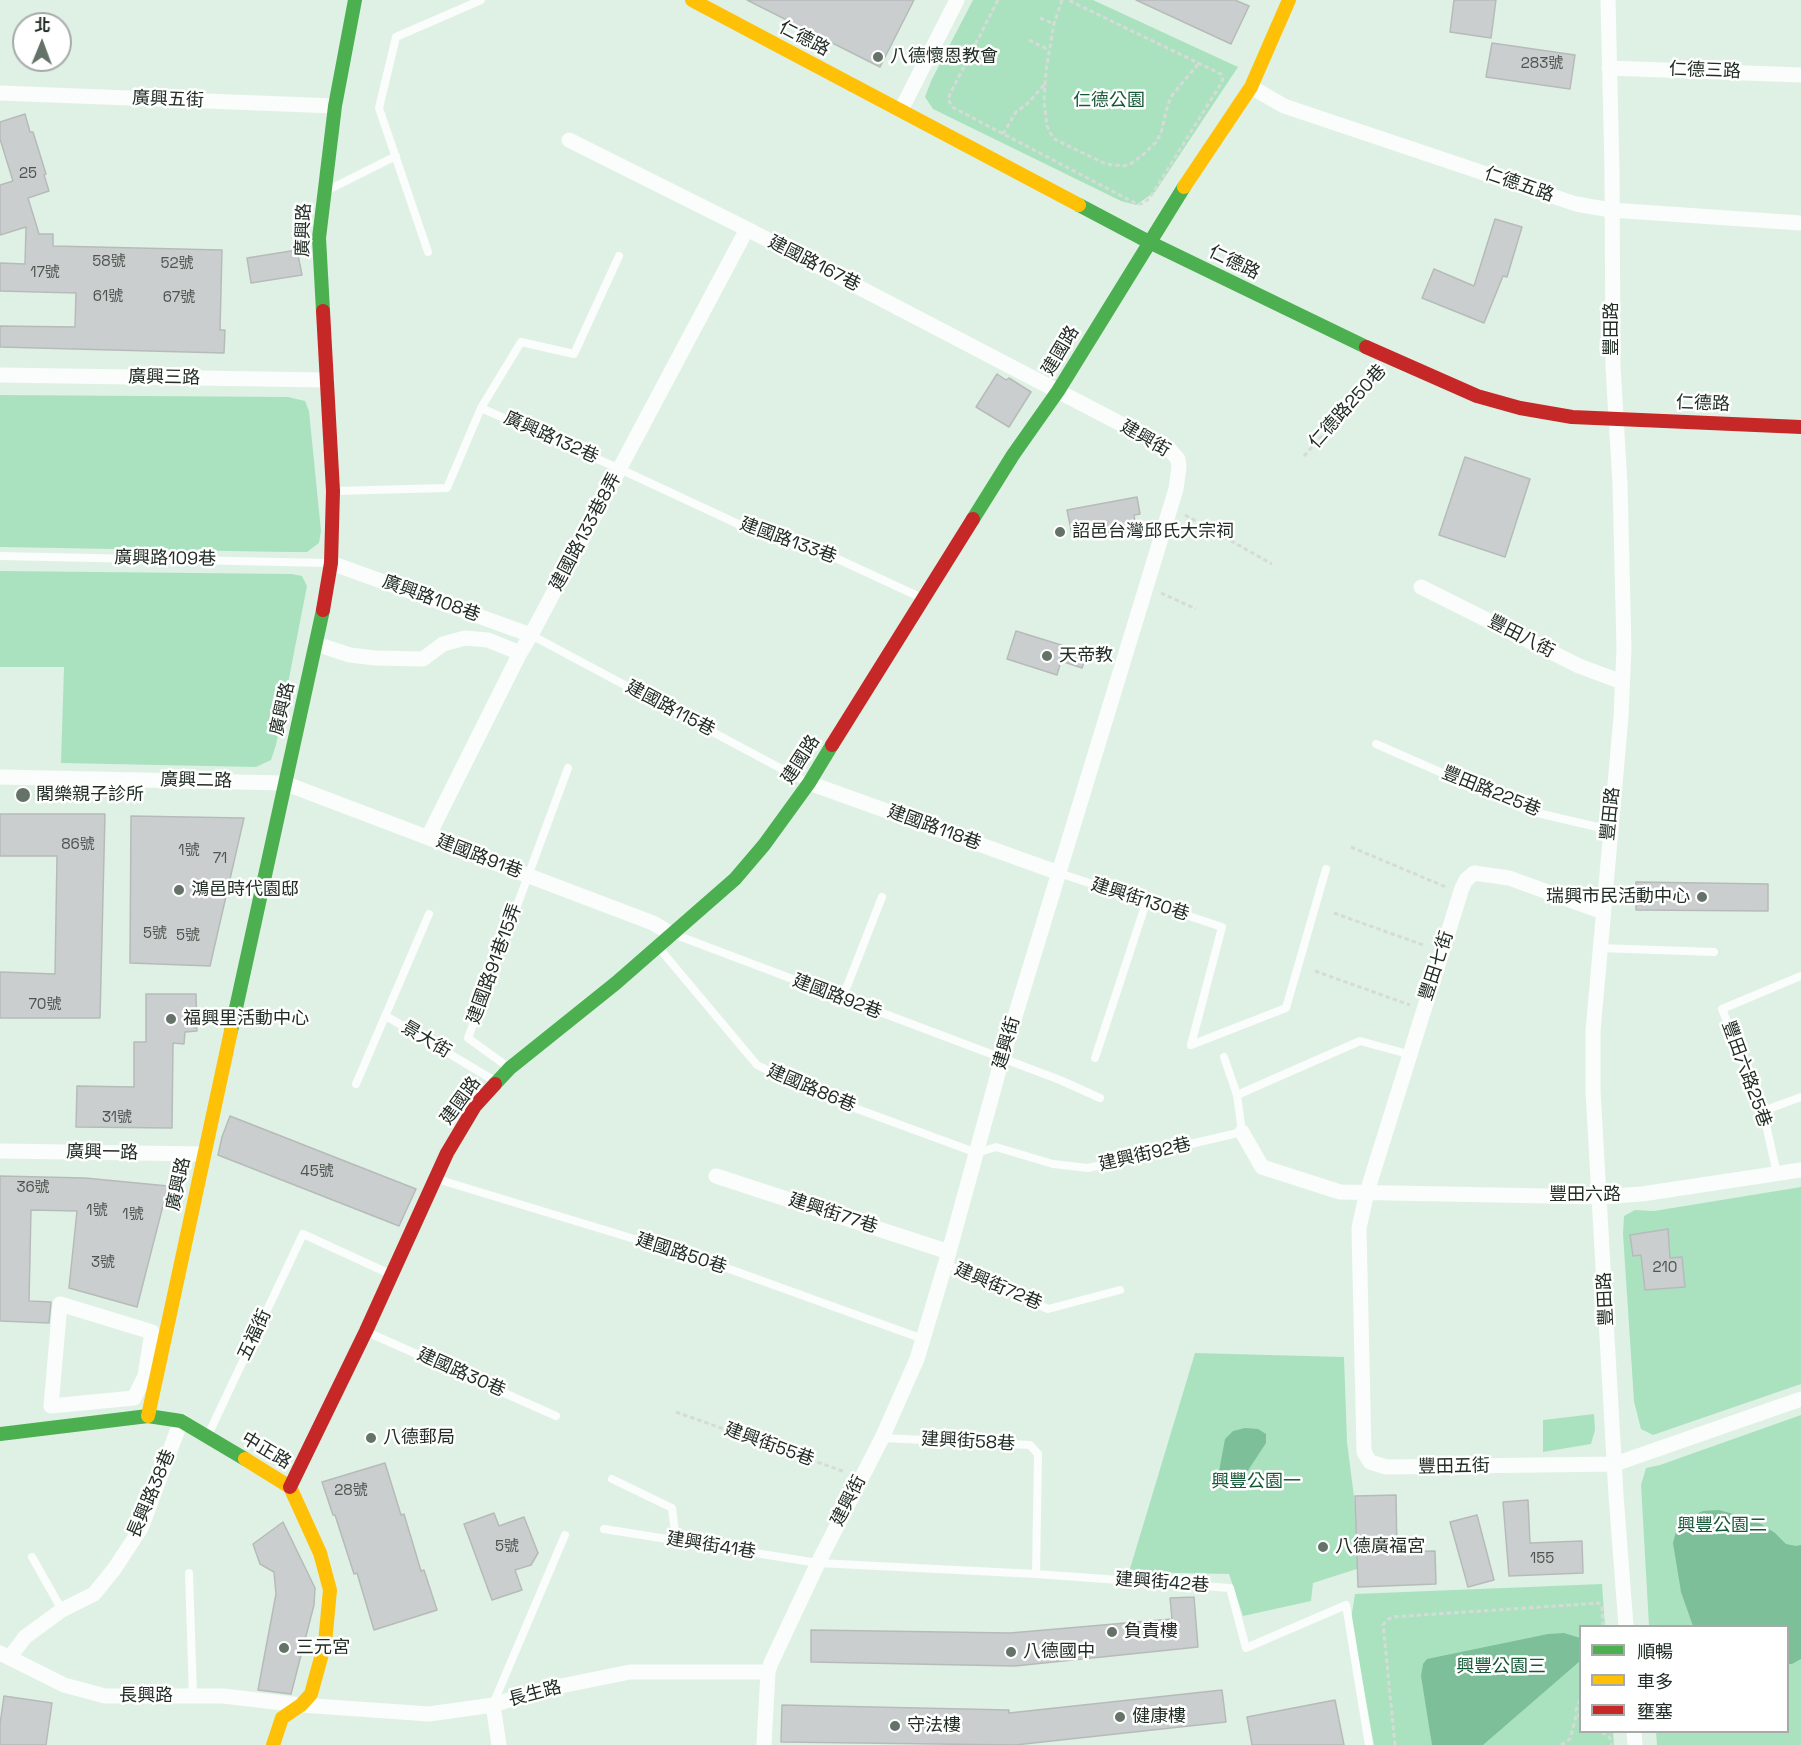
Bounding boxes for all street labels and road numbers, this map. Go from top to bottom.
street label: 仁德路 [775,17,833,61]
street label: 仁德三路 [1669,59,1741,83]
street label: 廣興五街 [132,88,204,112]
street label: 仁德五路 [1481,163,1557,207]
street label: 廣興路 [292,203,316,257]
street label: 建國路167巷 [764,232,864,296]
street label: 仁德路 [1205,241,1263,285]
street label: 豐田路 [1601,302,1623,356]
street label: 建國路 [1038,322,1084,380]
street label: 仁德路250巷 [1305,361,1391,453]
street label: 廣興三路 [128,367,200,389]
street label: 仁德路 [1676,392,1730,416]
street label: 廣興路132巷 [500,408,602,468]
street label: 建興街 [1116,416,1174,462]
street label: 建國路133巷8弄 [546,469,626,595]
street label: 建國路133巷 [737,514,839,568]
street label: 廣興路109巷 [114,547,216,571]
street label: 廣興路108巷 [379,571,483,627]
street label: 豐田八街 [1484,611,1558,663]
street label: 建國路115巷 [622,676,718,742]
street label: 廣興路 [266,680,300,738]
street label: 建國路 [777,731,825,789]
street label: 豐田路225巷 [1439,762,1543,822]
street label: 廣興二路 [160,770,232,792]
street label: 豐田路 [1597,786,1625,842]
street label: 建國路118巷 [884,801,984,855]
street label: 建國路91巷 [433,831,525,883]
street label: 建興街130巷 [1088,874,1192,926]
street label: 建國路91巷15弄 [463,901,527,1027]
street label: 豐田七街 [1416,928,1458,1004]
street label: 建國路92巷 [789,970,885,1024]
street label: 建興街 [989,1014,1025,1072]
street label: 景大街 [397,1017,455,1063]
street label: 豐田六路25巷 [1717,1018,1775,1130]
street label: 建國路86巷 [763,1061,859,1117]
street label: 建國路 [436,1073,486,1129]
street label: 建興街92巷 [1097,1134,1193,1176]
street label: 廣興一路 [66,1142,138,1164]
street label: 廣興路 [163,1155,195,1213]
street label: 豐田六路 [1549,1184,1621,1206]
street label: 建興街77巷 [786,1189,880,1239]
street label: 建國路50巷 [633,1229,729,1279]
street label: 建興街72巷 [951,1259,1045,1315]
street label: 豐田路 [1594,1271,1618,1327]
street label: 五福街 [234,1306,276,1364]
street label: 建國路30巷 [413,1344,509,1402]
street label: 建興街55巷 [721,1419,817,1471]
street label: 中正路 [237,1428,295,1474]
street label: 建興街58巷 [921,1429,1015,1455]
street label: 長興路38巷 [124,1446,180,1542]
street label: 豐田五街 [1418,1456,1490,1478]
street label: 建興街 [827,1472,871,1530]
street label: 建興街41巷 [665,1528,757,1564]
street label: 建興街42巷 [1114,1569,1210,1597]
street label: 長生路 [506,1677,564,1711]
street label: 長興路 [119,1685,173,1707]

